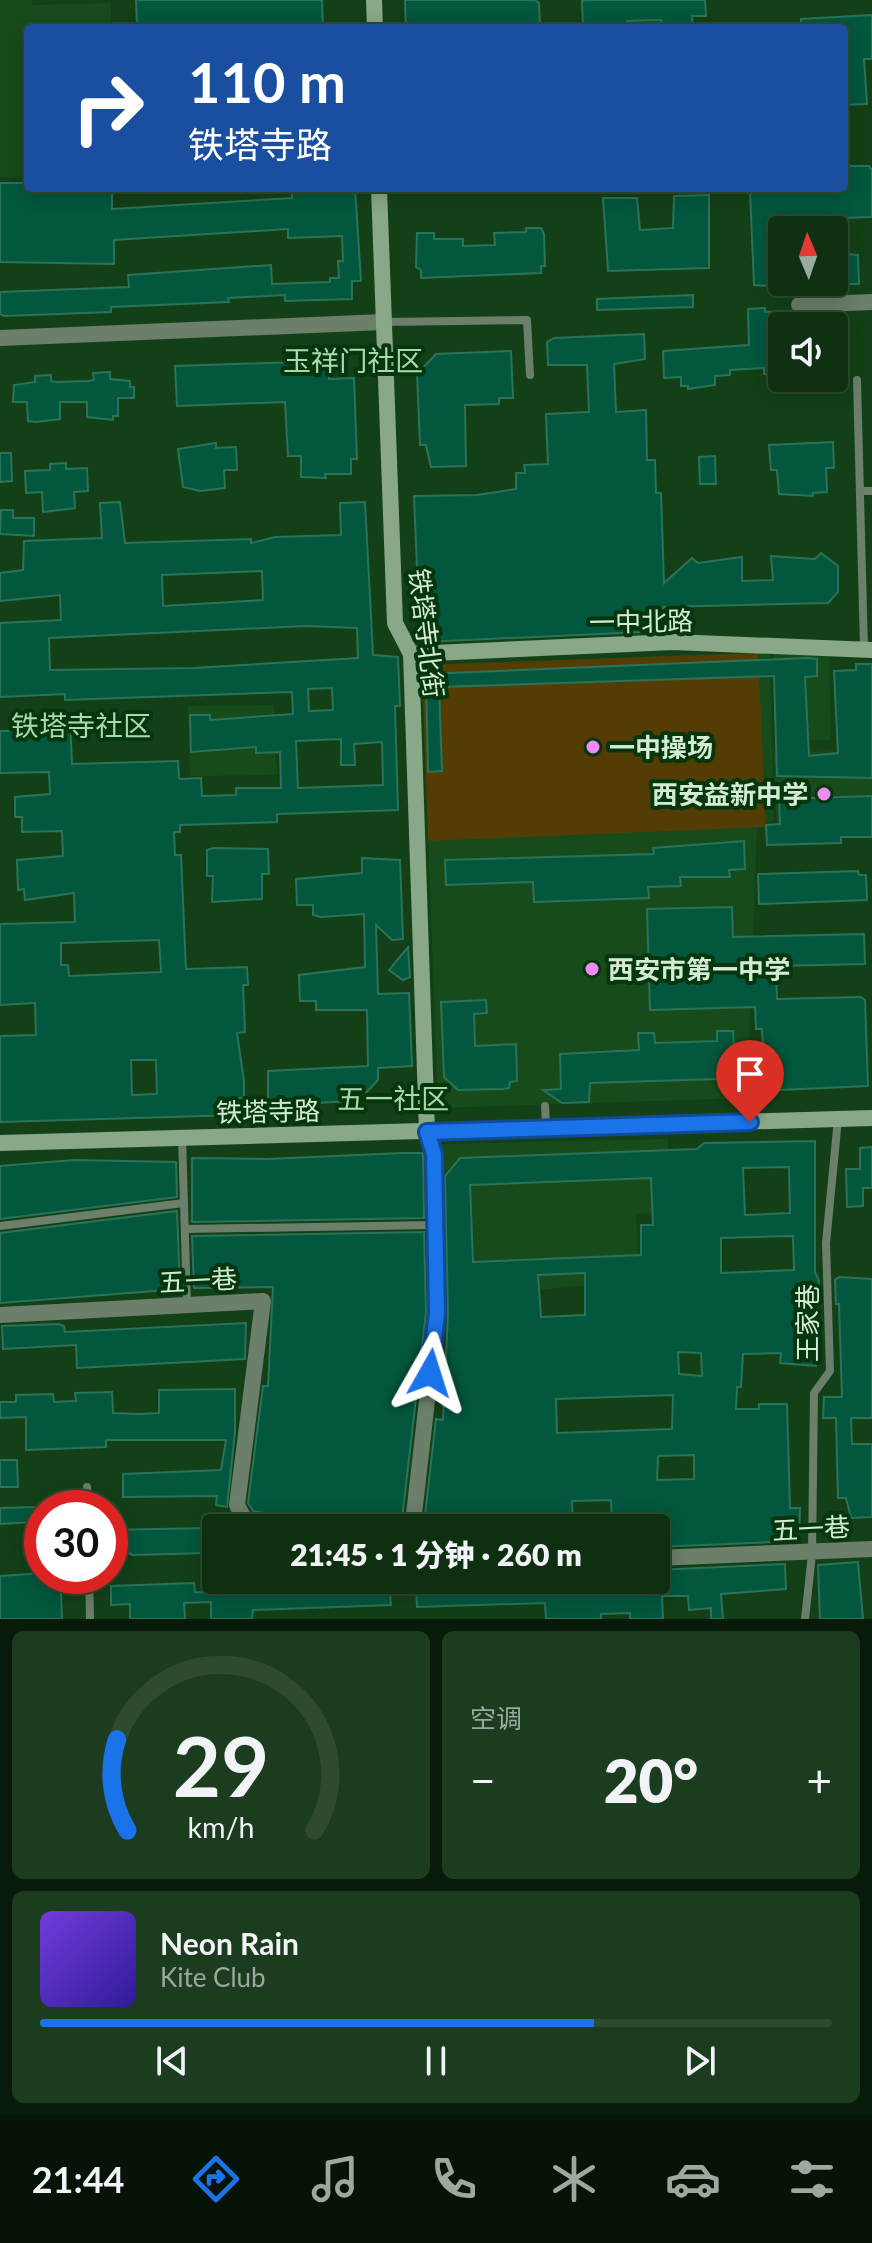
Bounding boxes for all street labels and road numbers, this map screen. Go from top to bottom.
street label: 铁塔寺北街 [403,567,451,699]
street label: 一中北路 [589,604,693,638]
street label: 铁塔寺路 [216,1094,320,1128]
street label: 五一巷 [158,1262,238,1298]
street label: 王家巷 [791,1284,823,1362]
street label: 五一巷 [771,1510,851,1546]

